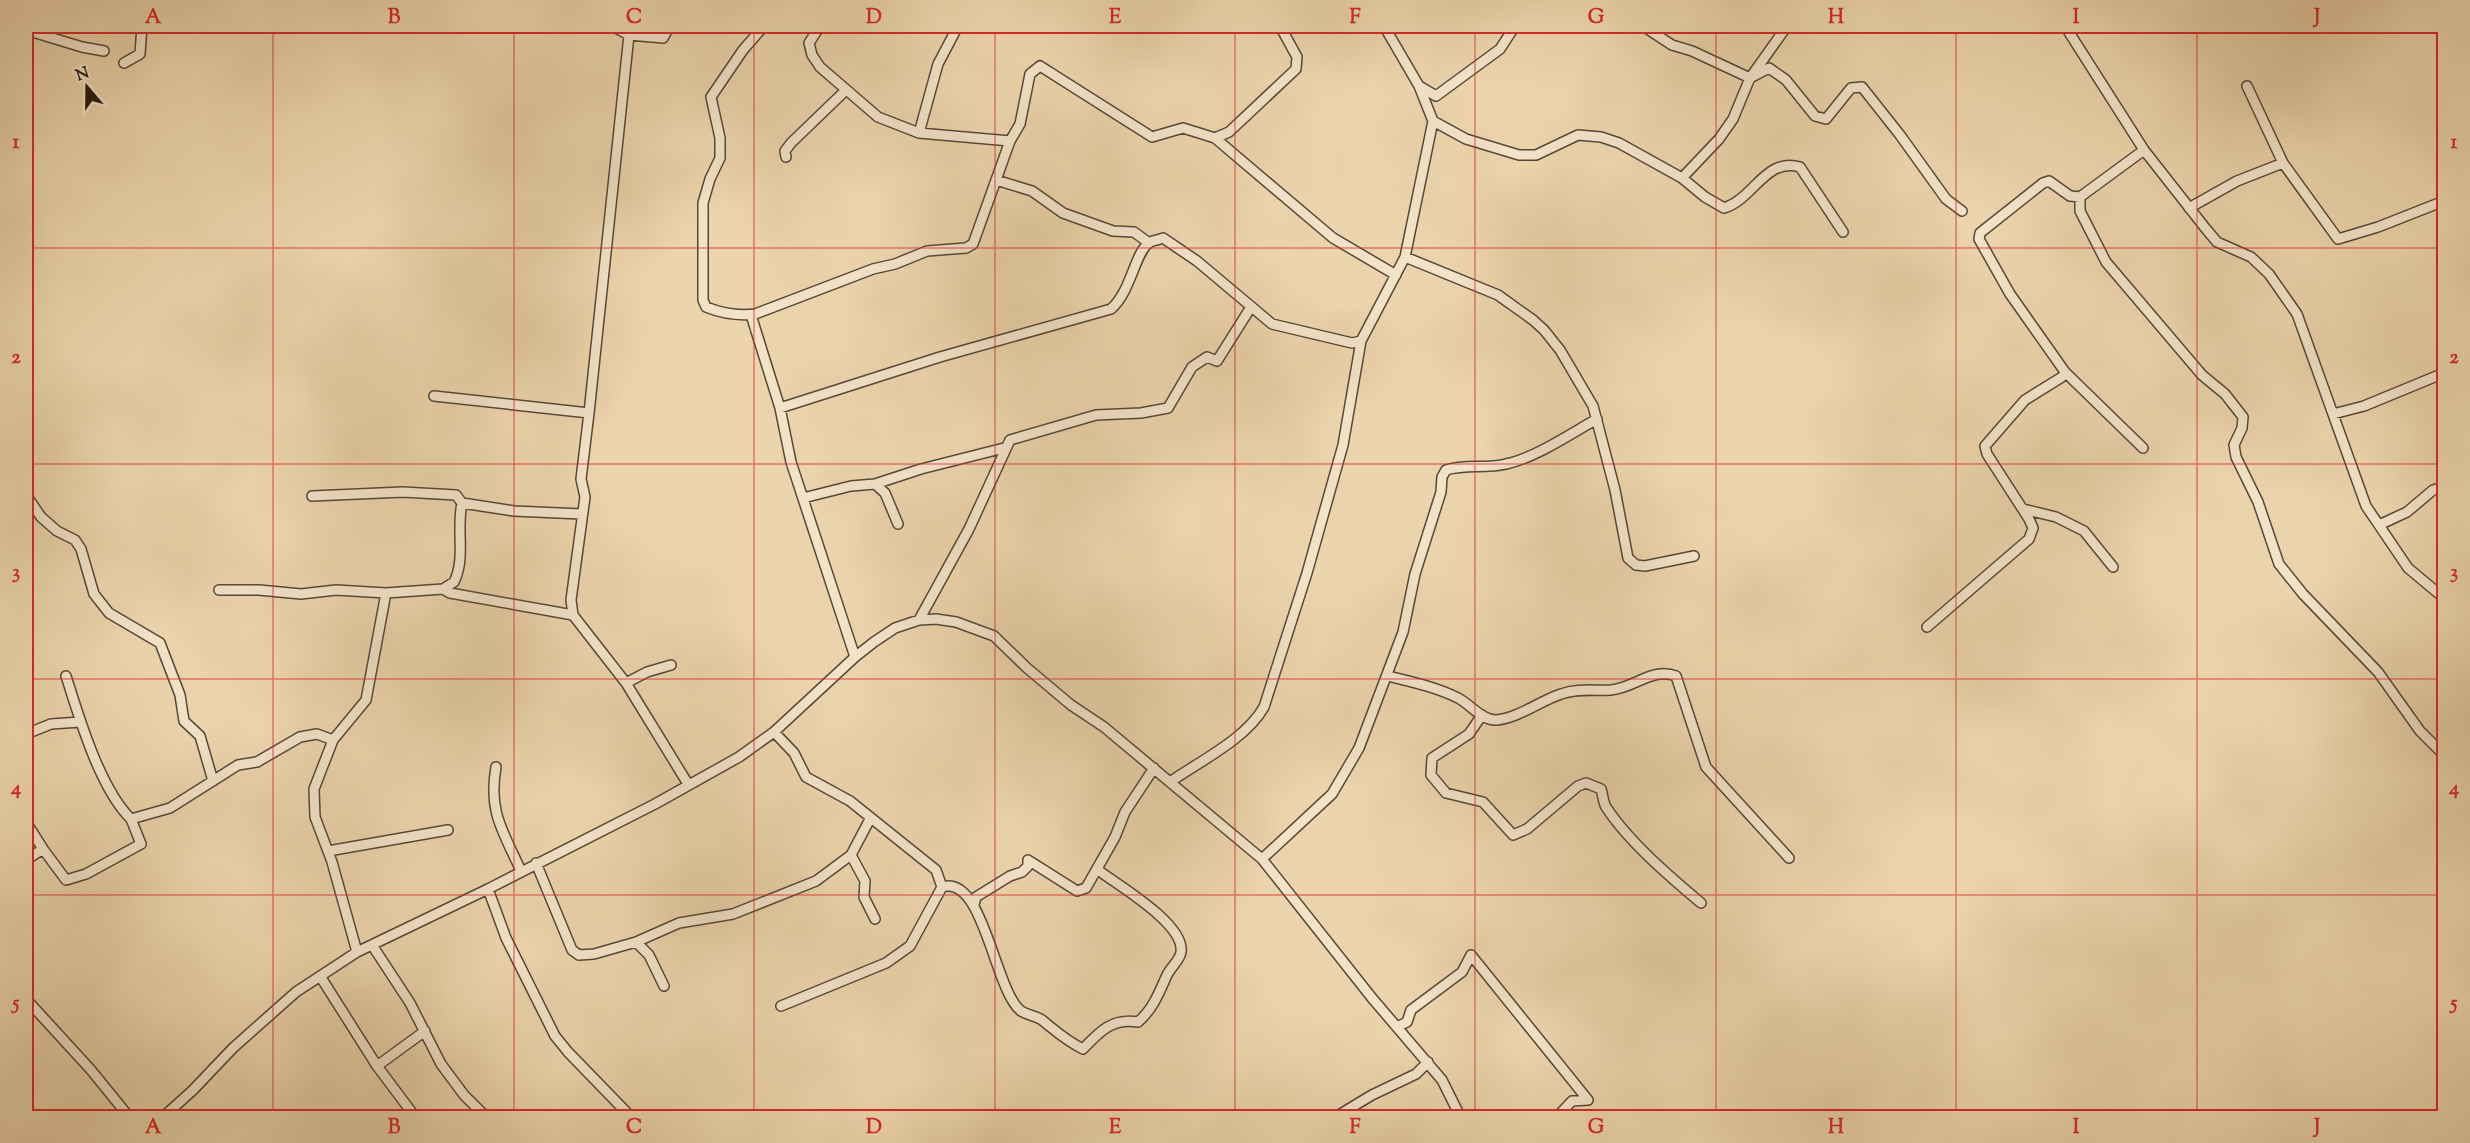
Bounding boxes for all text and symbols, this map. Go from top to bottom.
text: A [145,4,162,33]
text: B [388,4,401,33]
text: C [626,4,642,33]
text: D [866,4,882,33]
text: E [1109,4,1122,33]
text: F [1349,4,1361,33]
text: G [1588,4,1605,33]
text: H [1828,4,1844,33]
text: I [2073,4,2080,33]
text: J [2312,4,2320,33]
north arrow [57,57,117,117]
text: N [73,62,93,88]
text: 1 [13,129,20,158]
text: 1 [2451,129,2458,158]
text: 2 [11,344,21,373]
text: 2 [2449,344,2459,373]
text: 3 [12,559,20,588]
text: 3 [2450,559,2458,588]
text: 4 [10,775,21,804]
text: 4 [2448,775,2459,804]
text: 5 [11,990,20,1019]
text: 5 [2449,990,2458,1019]
text: A [145,1114,162,1143]
text: B [388,1114,401,1143]
text: C [626,1114,642,1143]
text: D [866,1114,882,1143]
text: E [1109,1114,1122,1143]
text: F [1349,1114,1361,1143]
text: G [1588,1114,1605,1143]
text: H [1828,1114,1844,1143]
text: I [2073,1114,2080,1143]
text: J [2312,1114,2320,1143]

